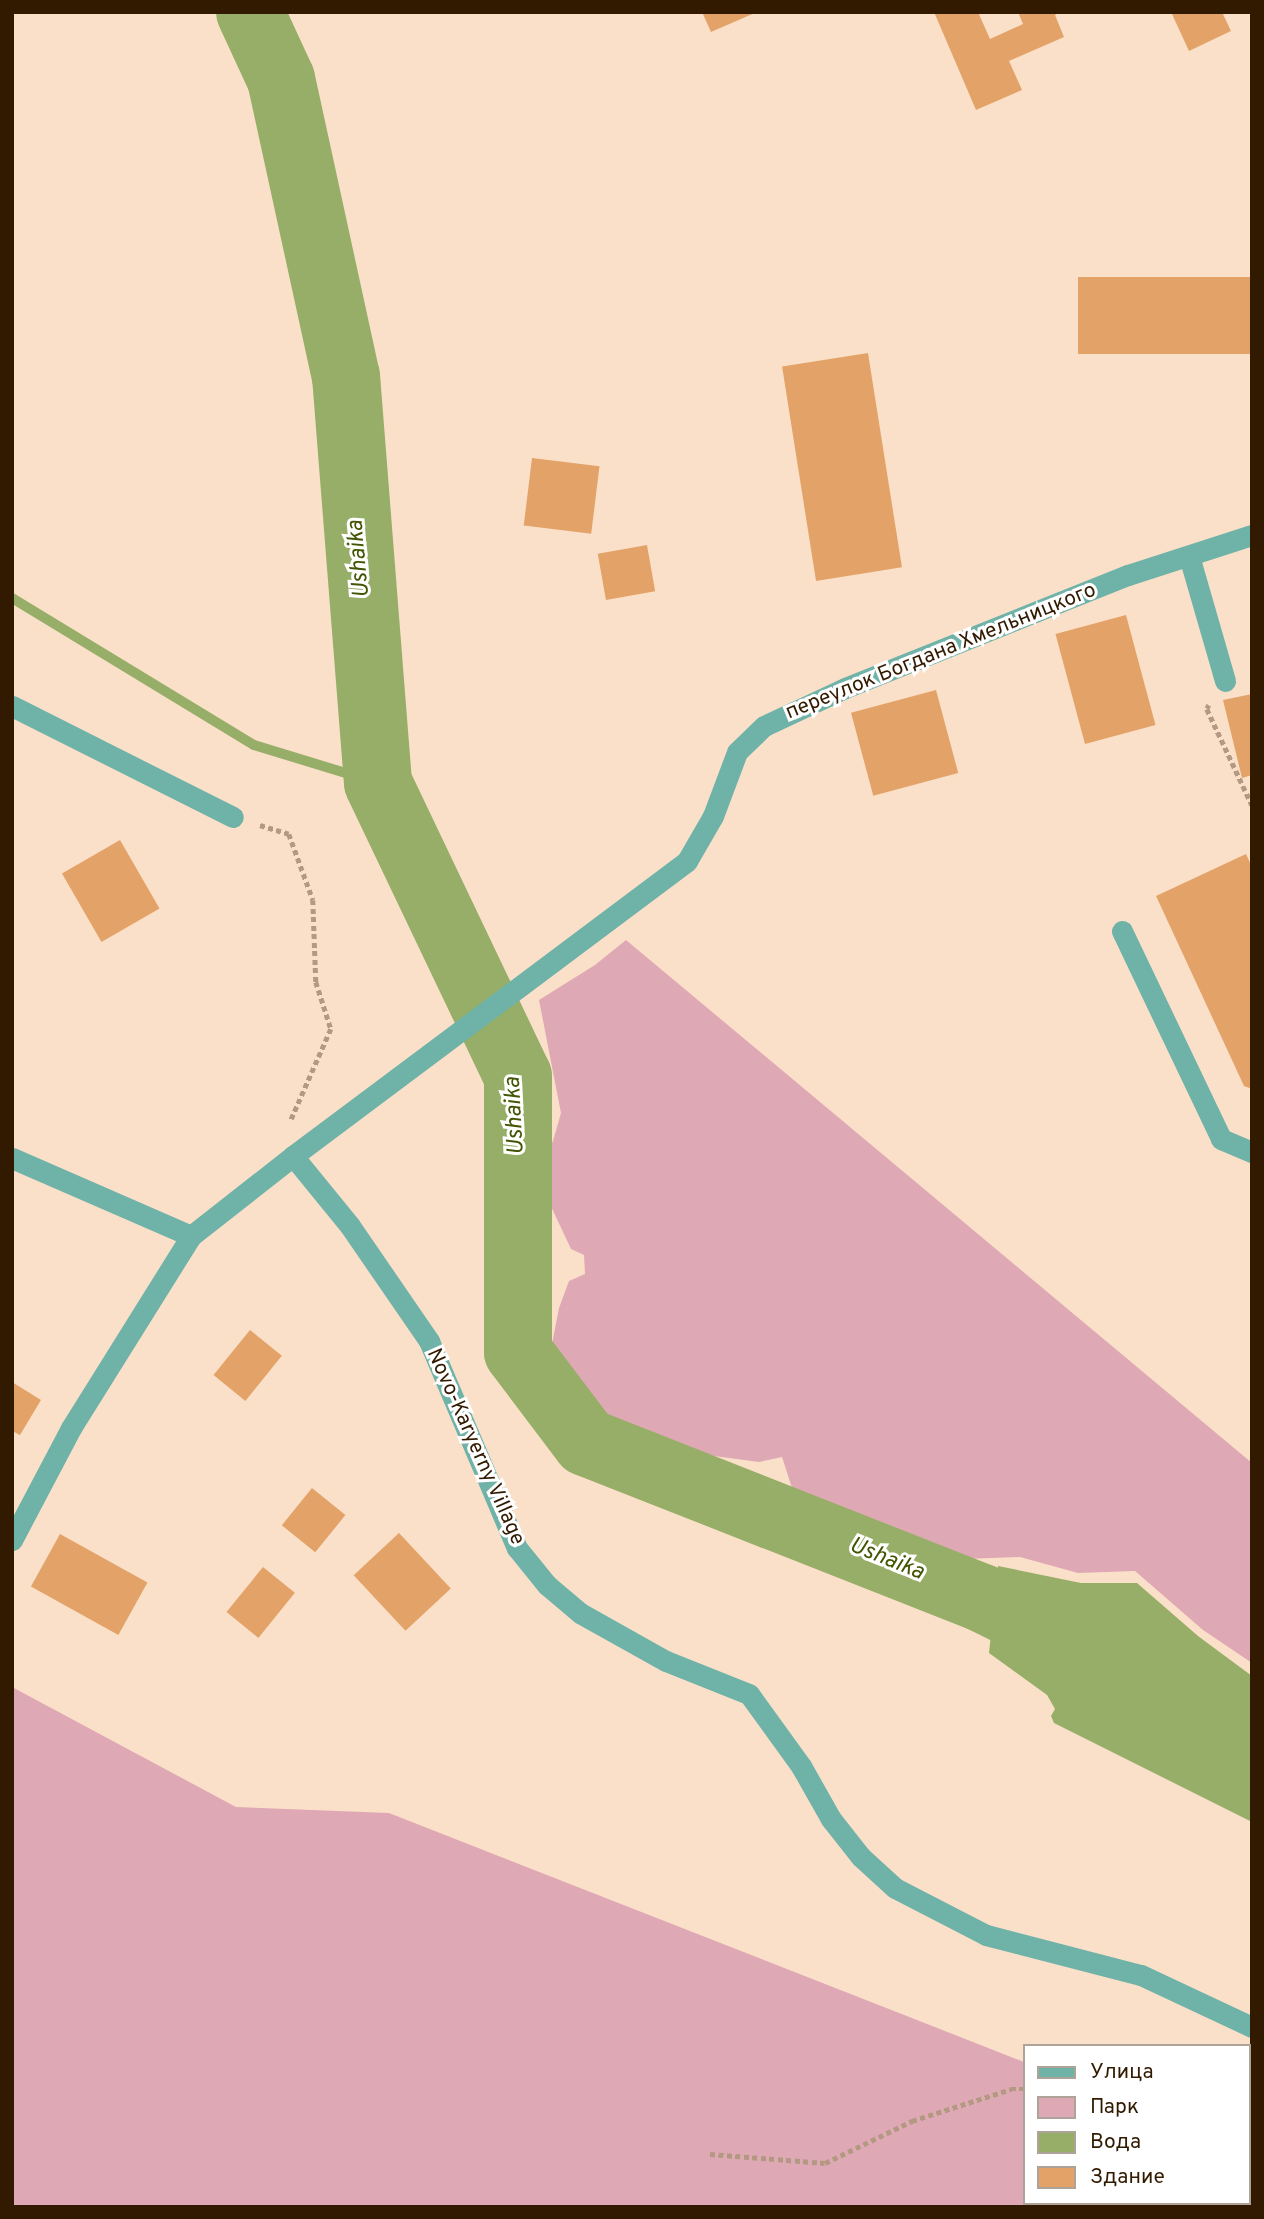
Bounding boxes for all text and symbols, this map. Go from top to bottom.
water label: Ushaika [343,519,377,599]
street label: переулок Богдана Хмельницкого [782,578,1100,726]
water label: Ushaika [500,1076,532,1156]
street label: Novo-Karyerny Village [420,1344,530,1550]
water label: Ushaika [845,1533,927,1587]
legend [1023,2044,1250,2205]
text: Улица [1090,2059,1154,2086]
text: Парк [1090,2094,1139,2121]
text: Вода [1090,2129,1141,2156]
text: Здание [1090,2164,1165,2191]

